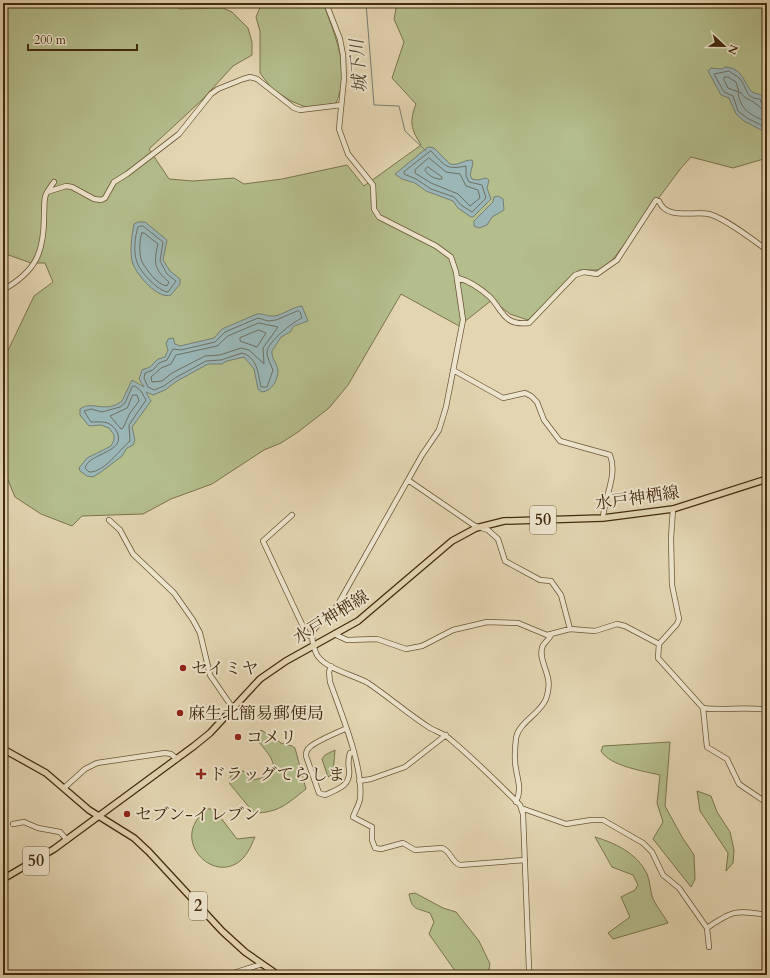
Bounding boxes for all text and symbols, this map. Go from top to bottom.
scale bar [28,26,137,52]
north arrow [704,26,744,66]
text: 200 m [34,32,67,48]
water label: 城下川 [345,36,373,94]
text: N [724,42,742,57]
street label: 水戸神栖線 [593,481,681,515]
road number: 50 [530,506,556,534]
street label: 水戸神栖線 [289,585,373,649]
place label: セイミヤ [191,657,259,680]
marker: セイミヤ [178,663,188,673]
place label: 麻生北簡易郵便局 [188,702,324,725]
marker: 麻生北簡易郵便局 [175,708,185,718]
place label: コメリ [246,726,297,749]
marker: コメリ [233,732,243,742]
place label: ドラッグてらしま [209,763,345,786]
marker: ドラッグてらしま [196,769,206,779]
place label: セブン-イレブン [135,803,260,826]
marker: セブン-イレブン [122,809,132,819]
road number: 50 [23,847,49,875]
road number: 2 [189,892,207,920]

